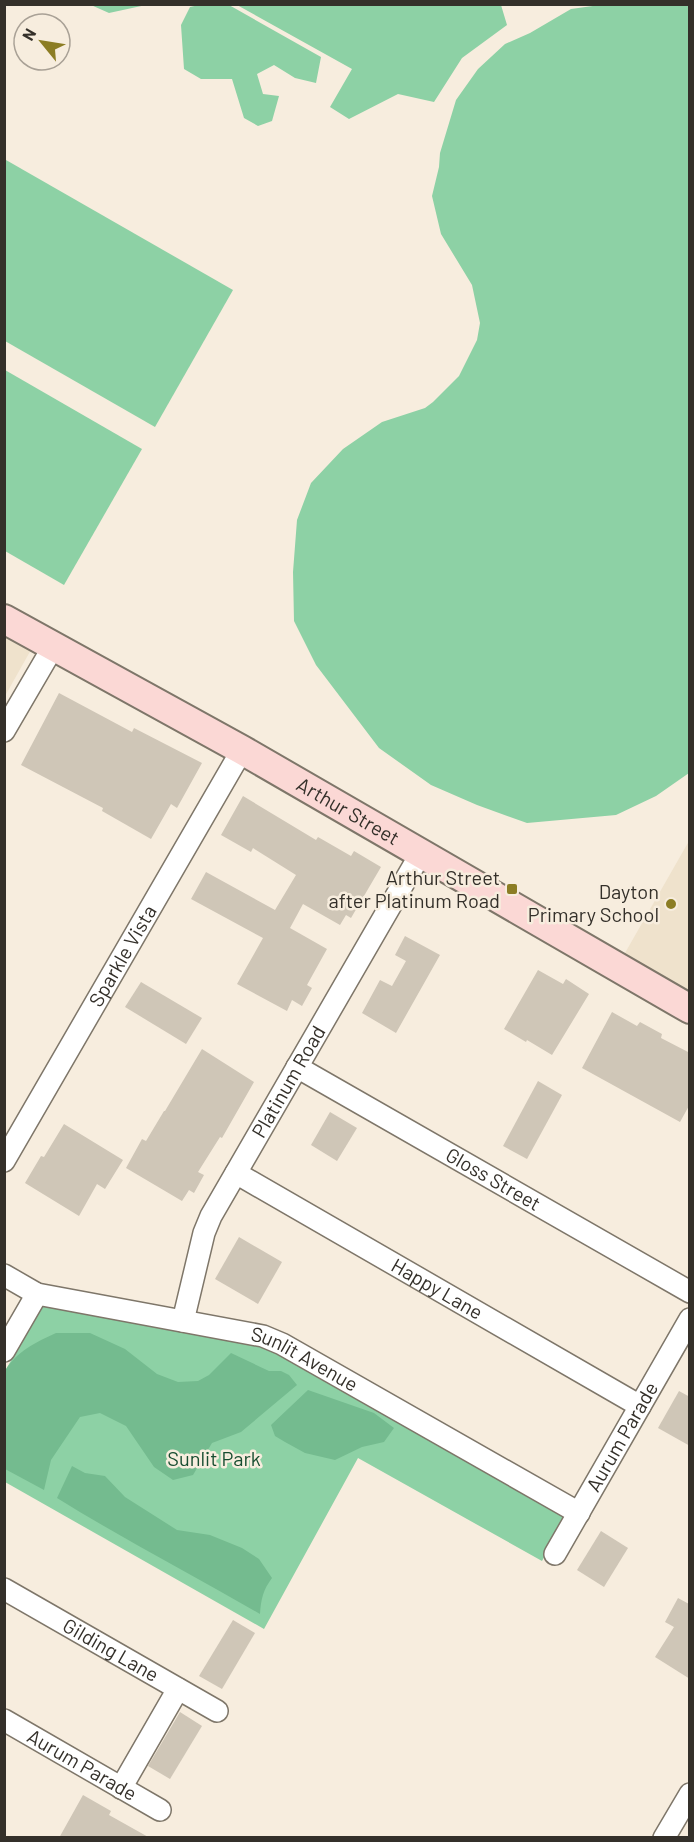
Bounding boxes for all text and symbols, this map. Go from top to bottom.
north arrow [12,12,72,72]
text: N [18,25,39,44]
street label: Arthur Street [293,771,404,849]
place label: Arthur Street after Platinum Road [329,865,500,912]
place label: Dayton Primary School [528,879,659,926]
marker: Arthur Street after Platinum Road [505,882,519,896]
marker: Dayton Primary School [664,897,678,911]
street label: Sparkle Vista [83,900,161,1011]
street label: Platinum Road [246,1021,330,1141]
street label: Gloss Street [442,1142,545,1215]
street label: Happy Lane [388,1252,487,1324]
street label: Sunlit Avenue [249,1321,363,1396]
street label: Aurum Parade [580,1377,662,1496]
park label: Sunlit Park [167,1446,261,1470]
street label: Gilding Lane [59,1612,163,1686]
street label: Aurum Parade [23,1723,142,1805]

